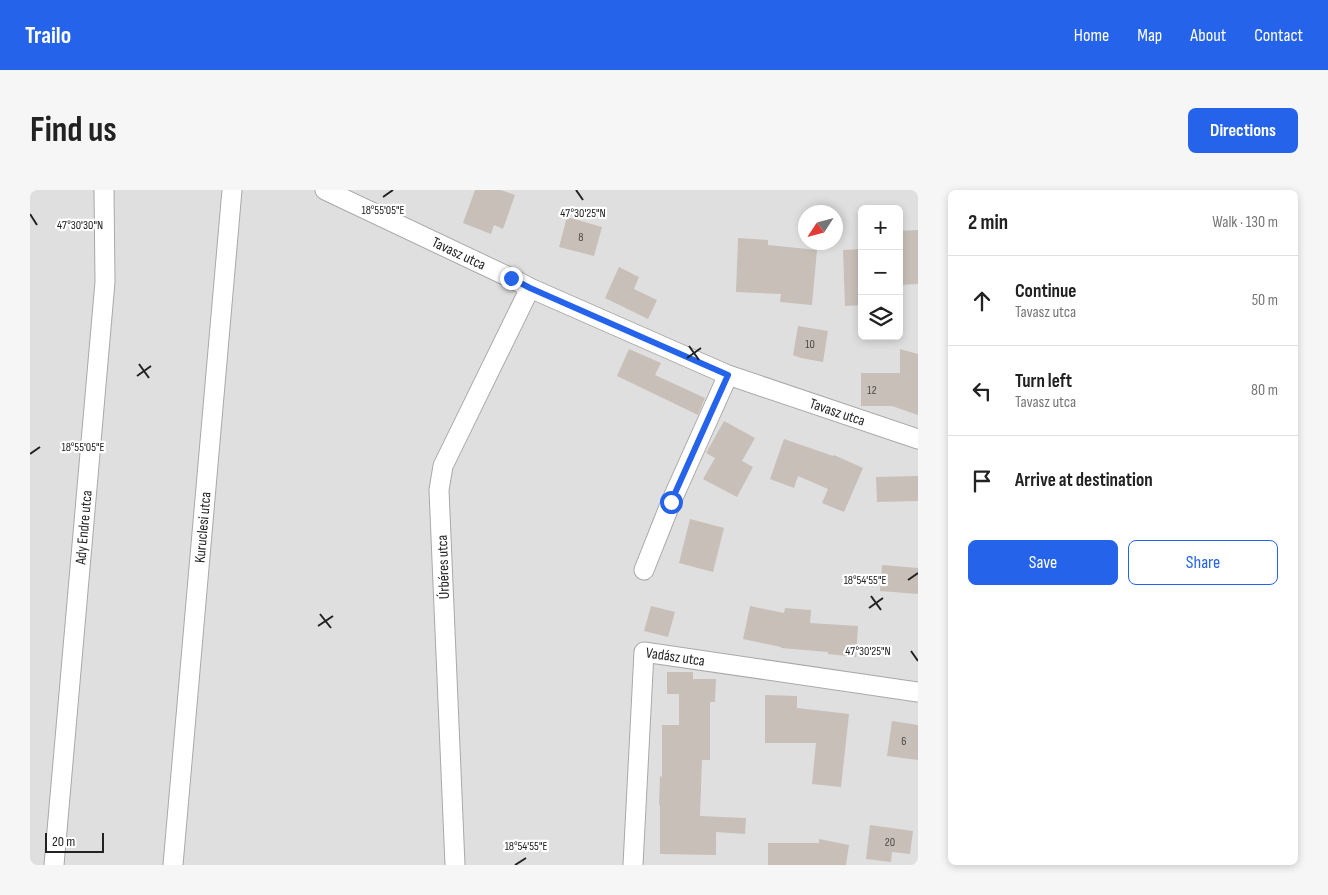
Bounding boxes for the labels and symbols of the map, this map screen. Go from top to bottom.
text: 18°55'05"E [362,203,405,218]
north arrow [798,205,843,250]
text: 47°30'25"N [560,206,606,221]
text: 47°30'30"N [57,218,103,233]
house number: 8 [578,230,584,245]
street label: Tavasz utca [429,233,489,275]
route end [500,267,523,290]
house number: 10 [805,337,815,352]
house number: 12 [867,383,877,398]
street label: Tavasz utca [807,394,868,431]
text: 18°55'05"E [62,440,105,455]
street label: Ady Endre utca [71,489,97,566]
street label: Kuruclesi utca [190,491,216,564]
route start [660,491,683,514]
street label: Úrbéres utca [433,534,454,599]
text: 18°54'55"E [844,573,886,588]
street label: Vadász utca [645,643,706,671]
text: 47°30'25"N [845,644,891,659]
house number: 6 [901,734,907,749]
scale bar [45,830,104,853]
house number: 20 [885,835,895,850]
text: 18°54'55"E [505,839,547,854]

